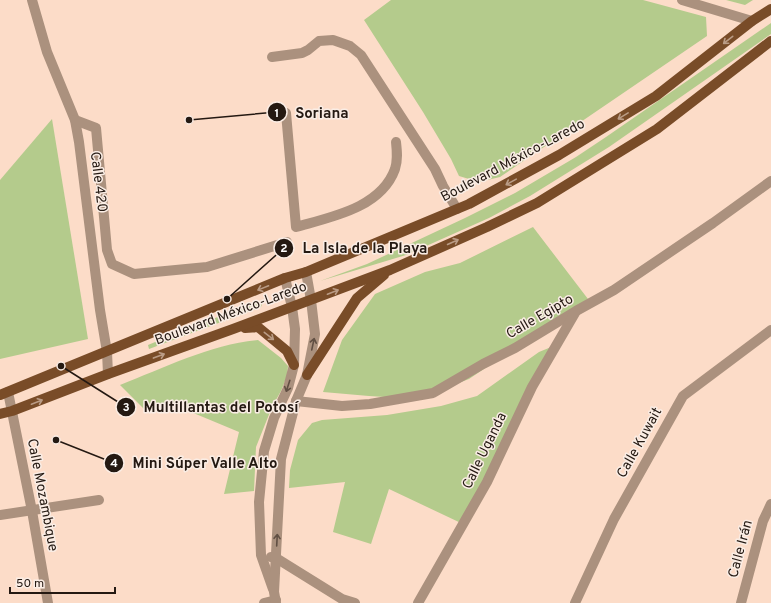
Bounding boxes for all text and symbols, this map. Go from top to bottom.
one-way arrow [723,36,734,44]
callout: Soriana [267,99,357,126]
text: Soriana [295,105,349,124]
text: 1 [275,106,279,122]
one-way arrow [617,113,629,121]
street label: Boulevard México-Laredo [438,116,588,206]
street label: Calle 420 [86,151,110,213]
one-way arrow [505,178,517,186]
callout: La Isla de la Playa [274,234,435,261]
one-way arrow [447,238,459,245]
text: La Isla de la Playa [303,240,427,259]
text: 2 [280,241,288,257]
street label: Boulevard México-Laredo [153,278,310,349]
one-way arrow [257,284,269,292]
one-way arrow [327,287,339,295]
street label: Calle Egipto [503,291,577,343]
one-way arrow [263,331,274,340]
one-way arrow [309,338,317,351]
one-way arrow [152,352,165,359]
one-way arrow [284,379,291,392]
callout: Multillantas del Potosí [116,394,307,421]
one-way arrow [30,397,42,405]
text: Multillantas del Potosí [143,399,300,418]
text: 3 [122,400,130,416]
street label: Calle Kuwait [614,405,666,481]
street label: Calle Uganda [459,410,511,492]
street label: Calle Mozambique [23,437,61,553]
callout: Mini Súper Valle Alto [104,449,286,476]
text: Mini Súper Valle Alto [132,455,278,474]
text: 4 [110,456,118,472]
street label: Calle Irán [725,518,757,580]
one-way arrow [273,534,281,547]
scale bar [10,569,115,595]
text: 50 m [16,576,44,592]

